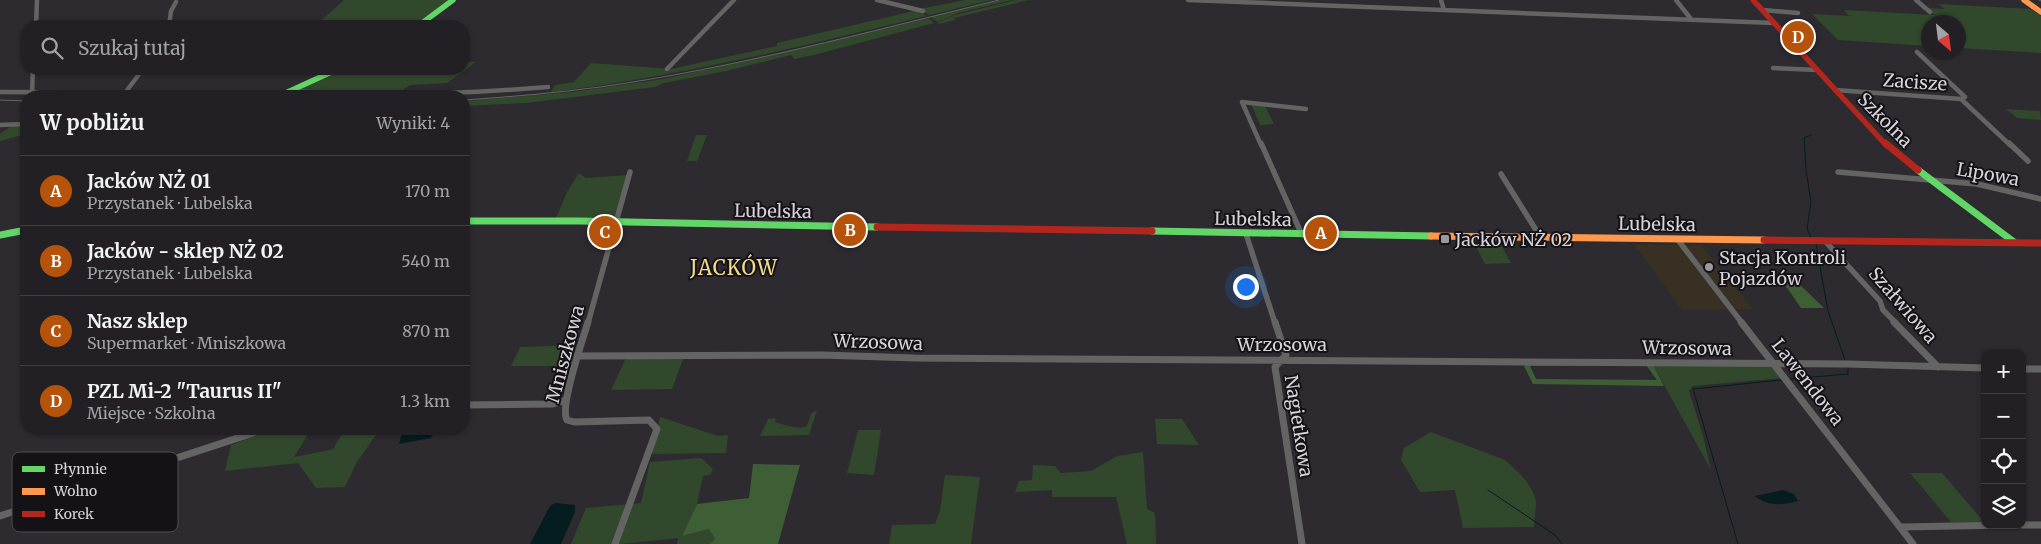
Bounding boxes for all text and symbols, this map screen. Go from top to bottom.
north arrow [1921,15,1966,60]
pin: D [1782,18,1814,56]
search box [20,20,470,75]
icon: search [38,34,66,62]
text: Szukaj tutaj [78,36,186,60]
street label: Zacisze [1882,68,1948,96]
street label: Szkolna [1853,88,1918,153]
text: W pobliżu [40,109,145,136]
text: Wyniki: 4 [376,113,450,133]
street label: Lipowa [1955,157,2022,191]
text: Jacków NŻ 01 [87,169,211,193]
text: A [50,181,62,201]
text: 170 m [405,181,450,201]
text: Przystanek · Lubelska [87,193,253,213]
street label: Lubelska [734,199,812,223]
street label: Lubelska [1214,207,1292,231]
pin: B [834,211,866,249]
street label: Lubelska [1618,212,1696,236]
pin: C [589,213,621,251]
pin: A [1305,214,1337,252]
place label: Jacków NŻ 02 [1454,228,1572,251]
marker: Jacków NŻ 02 [1439,233,1451,245]
text: Jacków - sklep NŻ 02 [87,239,284,263]
place label: Stacja Kontroli Pojazdów [1719,246,1846,290]
text: B [50,251,62,271]
text: 540 m [401,251,450,271]
district label: JACKÓW [689,254,778,280]
marker: Stacja Kontroli Pojazdów [1703,261,1715,273]
street label: Szałwiowa [1864,262,1943,348]
text: Przystanek · Lubelska [87,263,253,283]
your location [1233,274,1259,300]
street label: Mniszkowa [541,302,589,405]
text: Nasz sklep [87,309,188,333]
text: C [51,321,61,341]
text: 870 m [402,321,450,341]
street label: Wrzosowa [832,329,924,355]
text: Supermarket · Mniszkowa [87,333,286,353]
street label: Wrzosowa [1236,333,1327,356]
street label: Lawendowa [1767,334,1849,430]
street label: Wrzosowa [1641,336,1732,360]
map controls [1981,349,2026,529]
button: + [1981,349,2026,394]
street label: Nagietkowa [1280,373,1318,479]
text: PZL Mi-2 "Taurus II" [87,379,282,403]
text: D [50,391,62,411]
text: 1.3 km [400,391,450,411]
button: − [1981,394,2026,439]
text: Miejsce · Szkolna [87,403,216,423]
button: locate [1981,439,2026,484]
legend [12,452,178,532]
text: Płynnie [54,460,107,478]
text: Wolno [53,482,97,500]
button: layers [1981,484,2026,529]
text: Korek [54,505,94,523]

